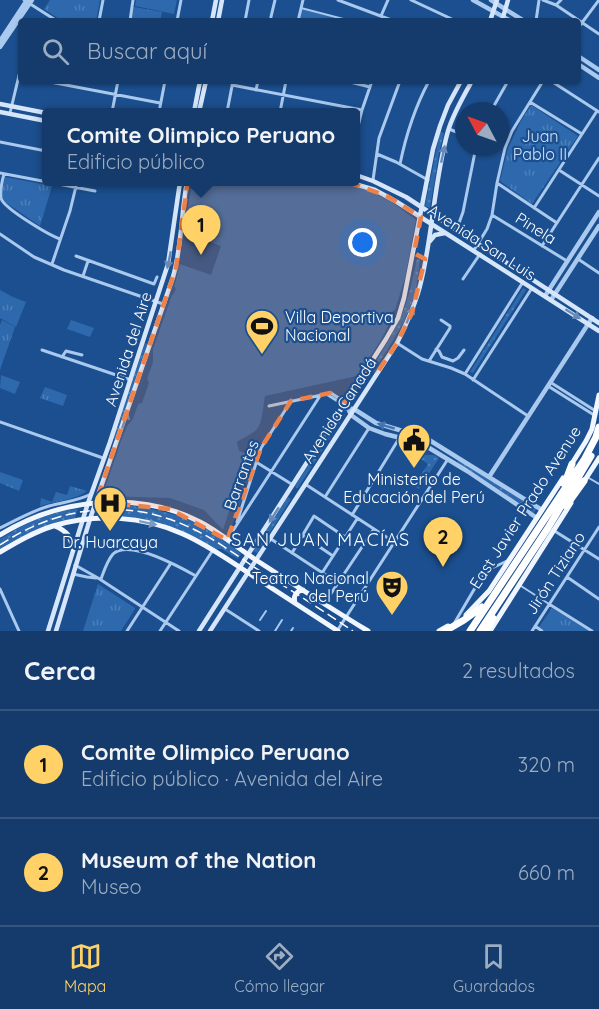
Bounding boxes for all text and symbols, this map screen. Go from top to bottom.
search box [18,18,581,84]
icon: search [39,35,72,68]
text: Buscar aquí [87,37,207,65]
north arrow [455,102,509,156]
popup [42,108,360,186]
text: Comite Olimpico Peruano [67,121,335,149]
park label: Juan Pablo II [513,126,567,164]
one-way arrow [439,144,448,163]
text: Edificio público [67,149,205,174]
street label: Avenida San Luis [424,200,540,284]
pin: 1 [182,206,220,255]
street label: Pinela [512,208,560,248]
your location [348,228,377,257]
one-way arrow [164,251,173,270]
street label: Avenida del Aire [100,289,156,409]
one-way arrow [405,306,415,324]
place label: Villa Deportiva Nacional [285,307,394,345]
sports icon: Villa Deportiva Nacional [244,308,280,355]
one-way arrow [565,308,581,319]
street label: Avenida Canadá [297,353,381,467]
one-way arrow [120,411,130,429]
one-way arrow [377,421,395,430]
public building icon: Ministerio de Educación del Perú [396,422,432,469]
street label: East Javier Prado Avenue [465,422,585,592]
street label: Barrantes [219,437,263,513]
place label: Ministerio de Educación del Perú [343,469,485,507]
hospital icon: Dr. Huarcaya [92,485,128,532]
one-way arrow [268,506,280,522]
pin: 2 [424,518,462,567]
one-way arrow [139,519,158,528]
district label: SAN JUAN MACÍAS [231,528,411,551]
street label: Jirón Tiziano [521,528,589,618]
place label: Dr. Huarcaya [62,532,158,552]
place label: Teatro Nacional del Perú [252,568,369,606]
theatre icon: Teatro Nacional del Perú [374,569,410,616]
text: Cerca [24,654,96,687]
text: 2 resultados [462,658,575,683]
text: Comite Olimpico Peruano [81,738,350,766]
text: 1 [40,752,47,777]
text: 320 m [518,752,575,777]
text: Edificio público · Avenida del Aire [81,766,383,791]
text: Museum of the Nation [81,846,316,874]
text: 2 [38,860,49,885]
text: 660 m [518,860,575,885]
text: Museo [81,874,142,899]
tab: Mapa [64,940,106,996]
tab: Cómo llegar [234,940,325,996]
tab: Guardados [453,940,535,996]

